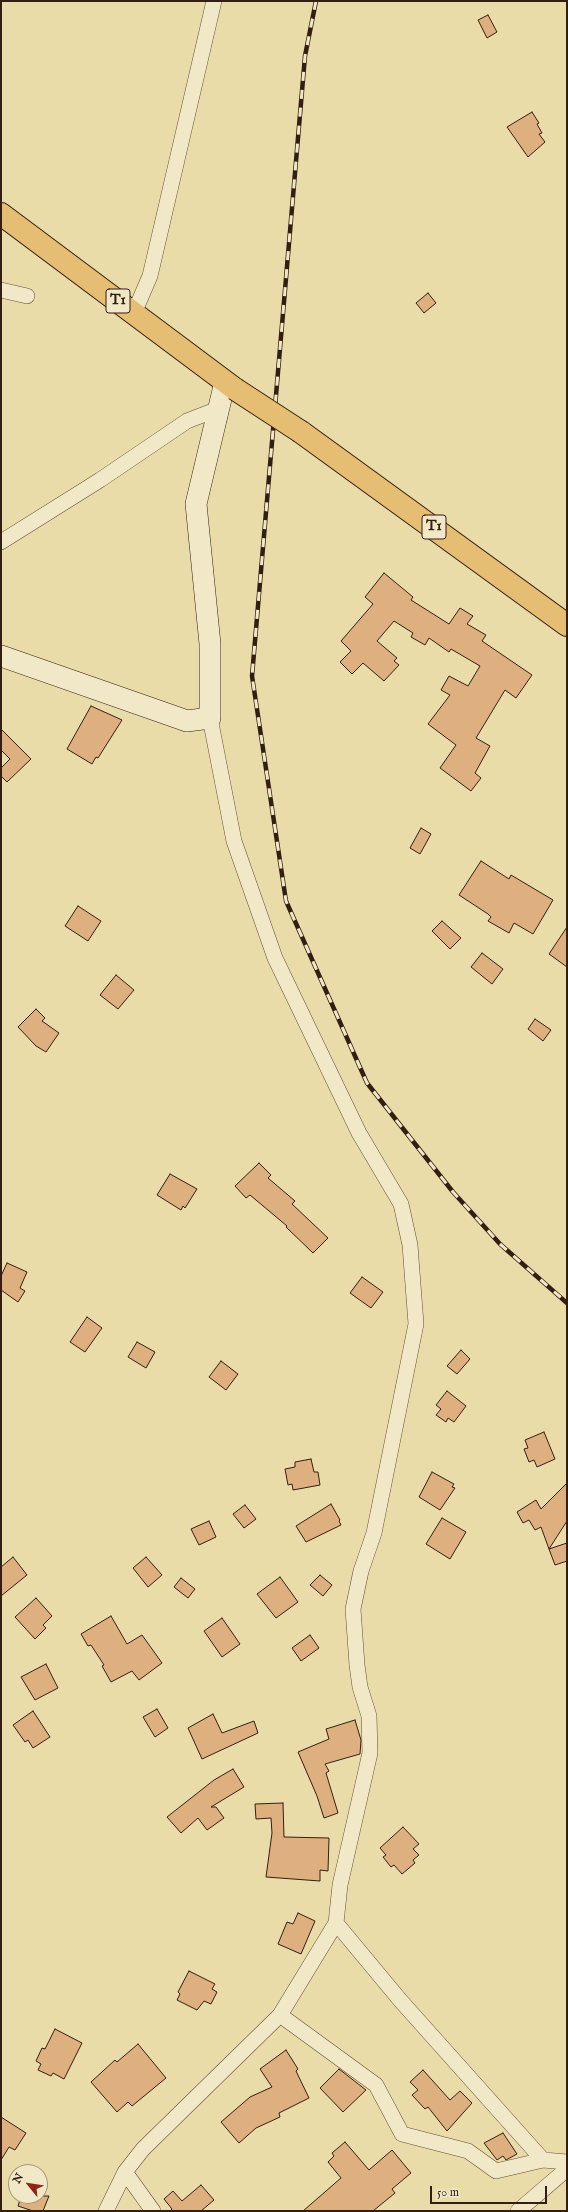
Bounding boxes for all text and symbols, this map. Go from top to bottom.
road number: T1 [106,289,130,313]
road number: T1 [422,515,446,539]
north arrow [8,2164,48,2204]
text: N [10,2171,27,2186]
scale bar [432,2178,549,2204]
text: 50 m [437,2185,459,2200]

